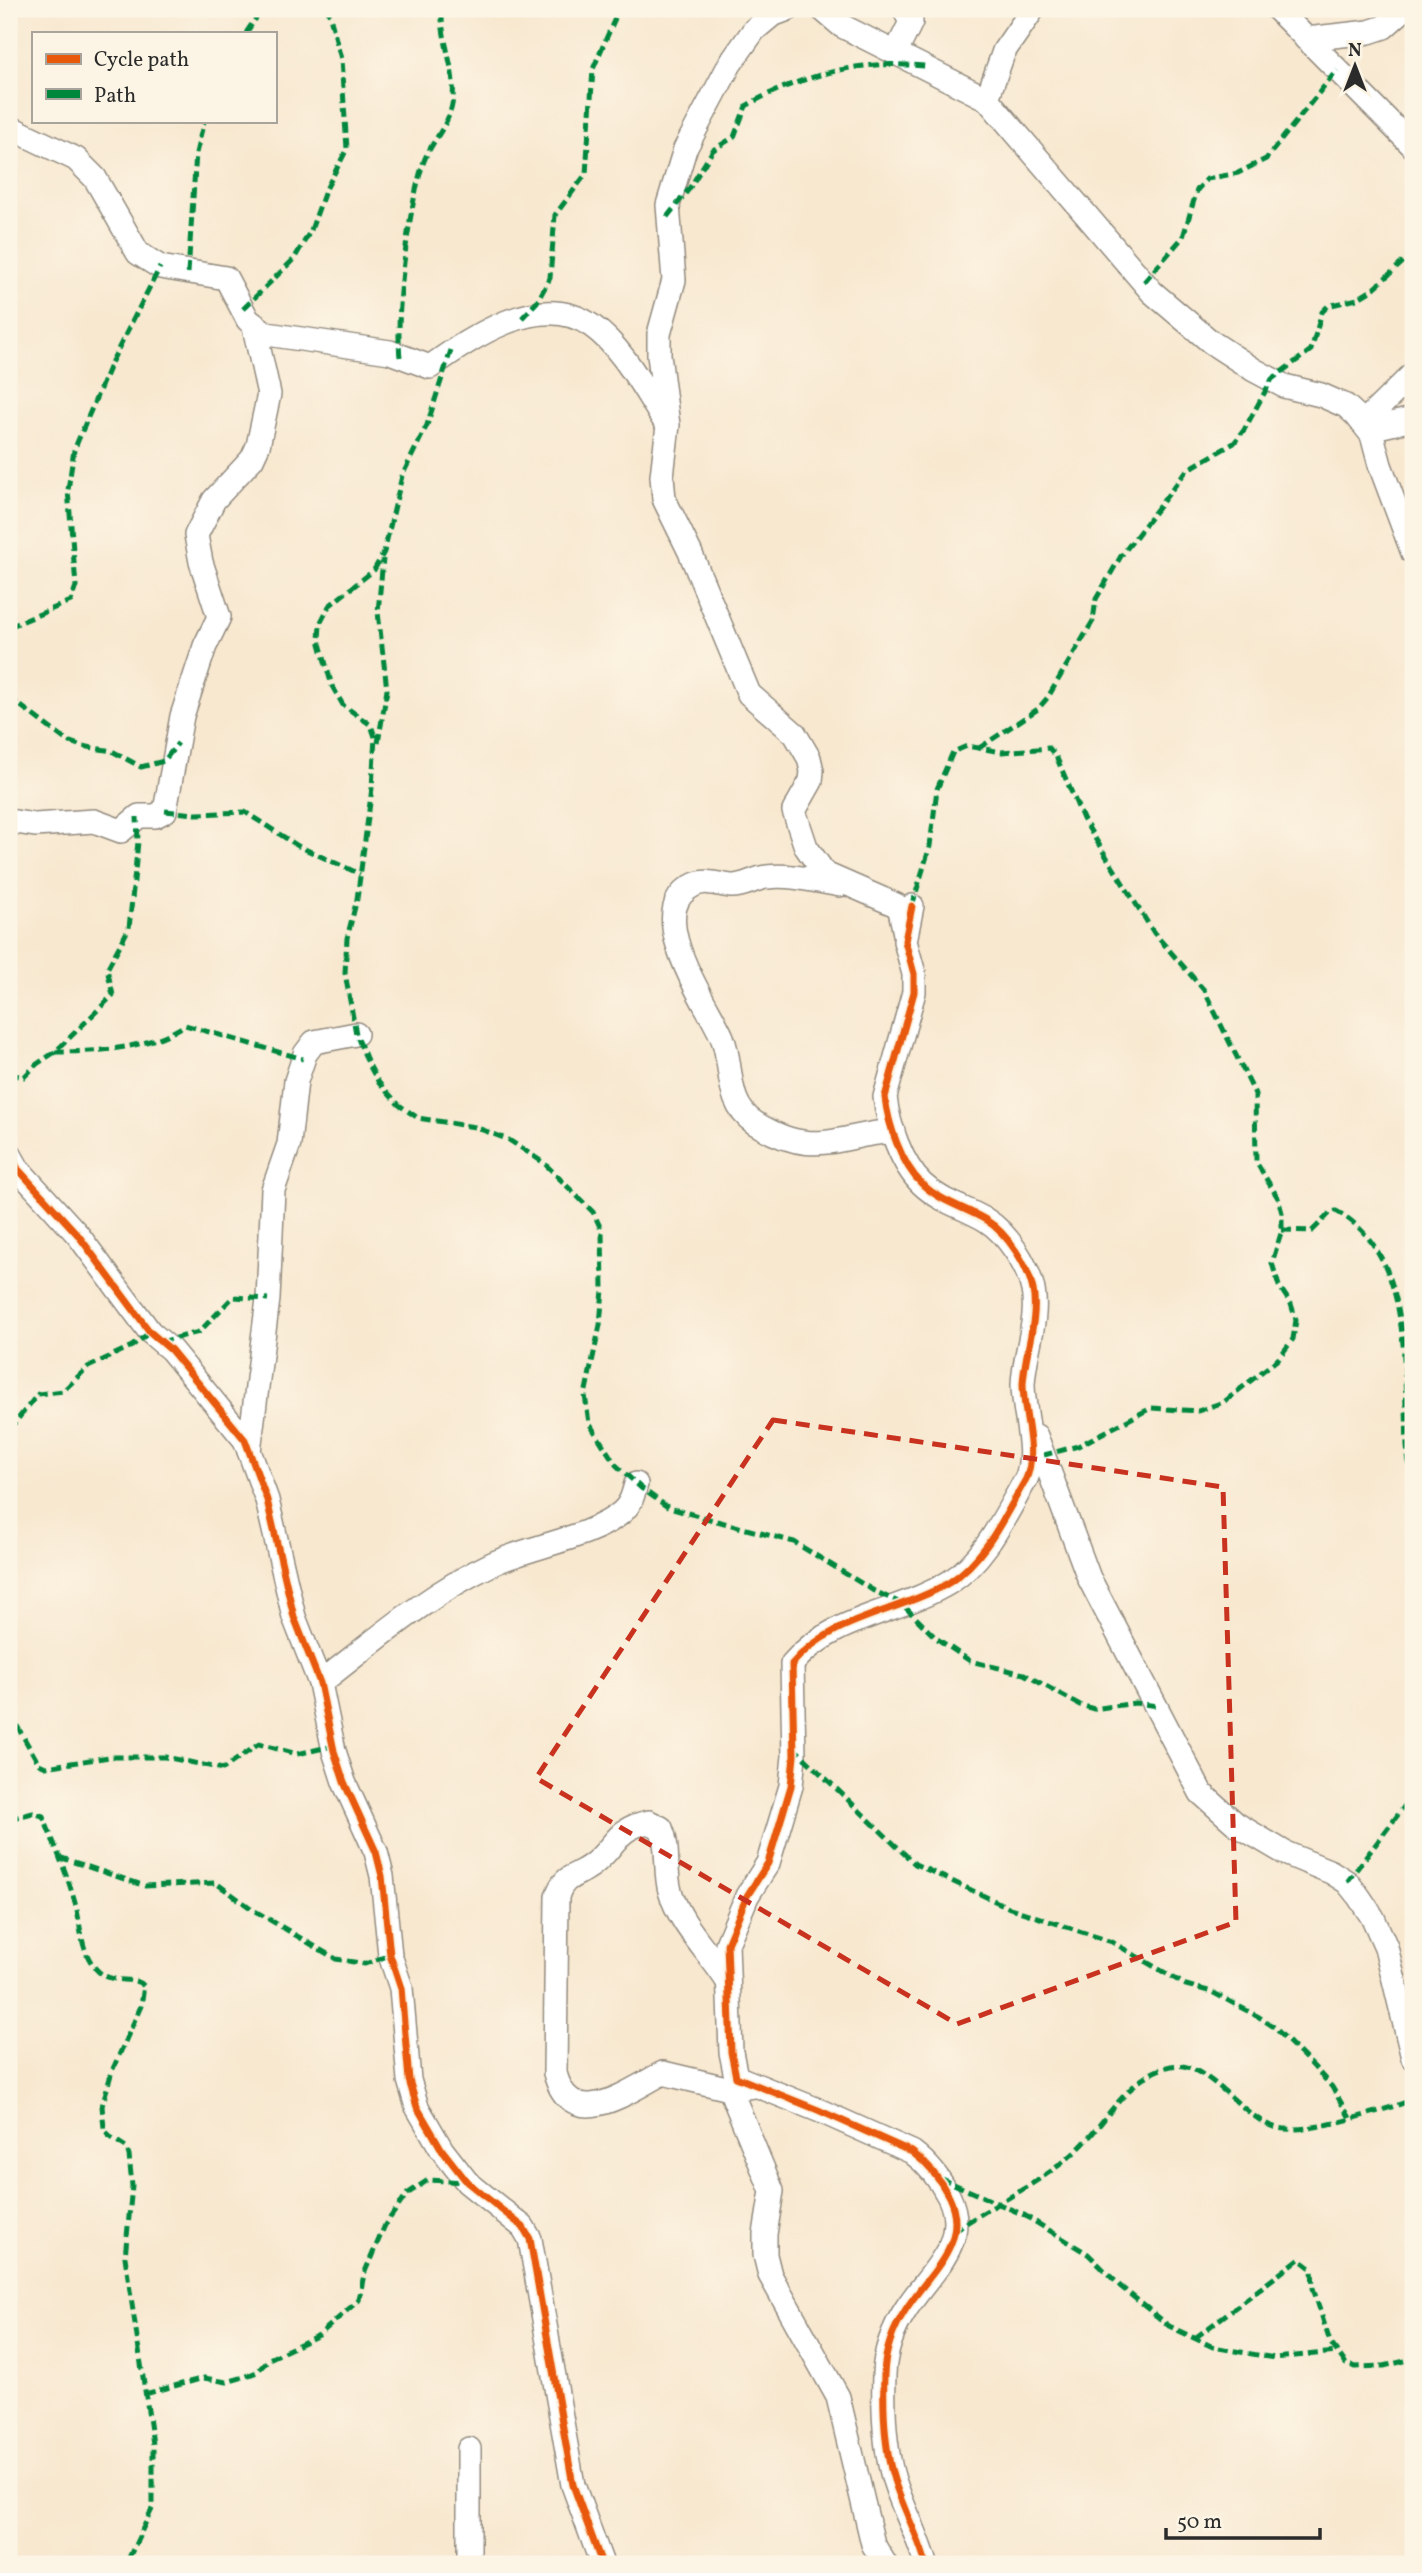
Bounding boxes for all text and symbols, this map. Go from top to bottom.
legend [32,32,276,122]
north arrow [1320,32,1390,102]
text: N [1348,38,1362,64]
text: Cycle path [94,46,189,75]
text: Path [94,82,136,111]
scale bar [1166,2496,1320,2540]
text: 50 m [1177,2508,1222,2537]

